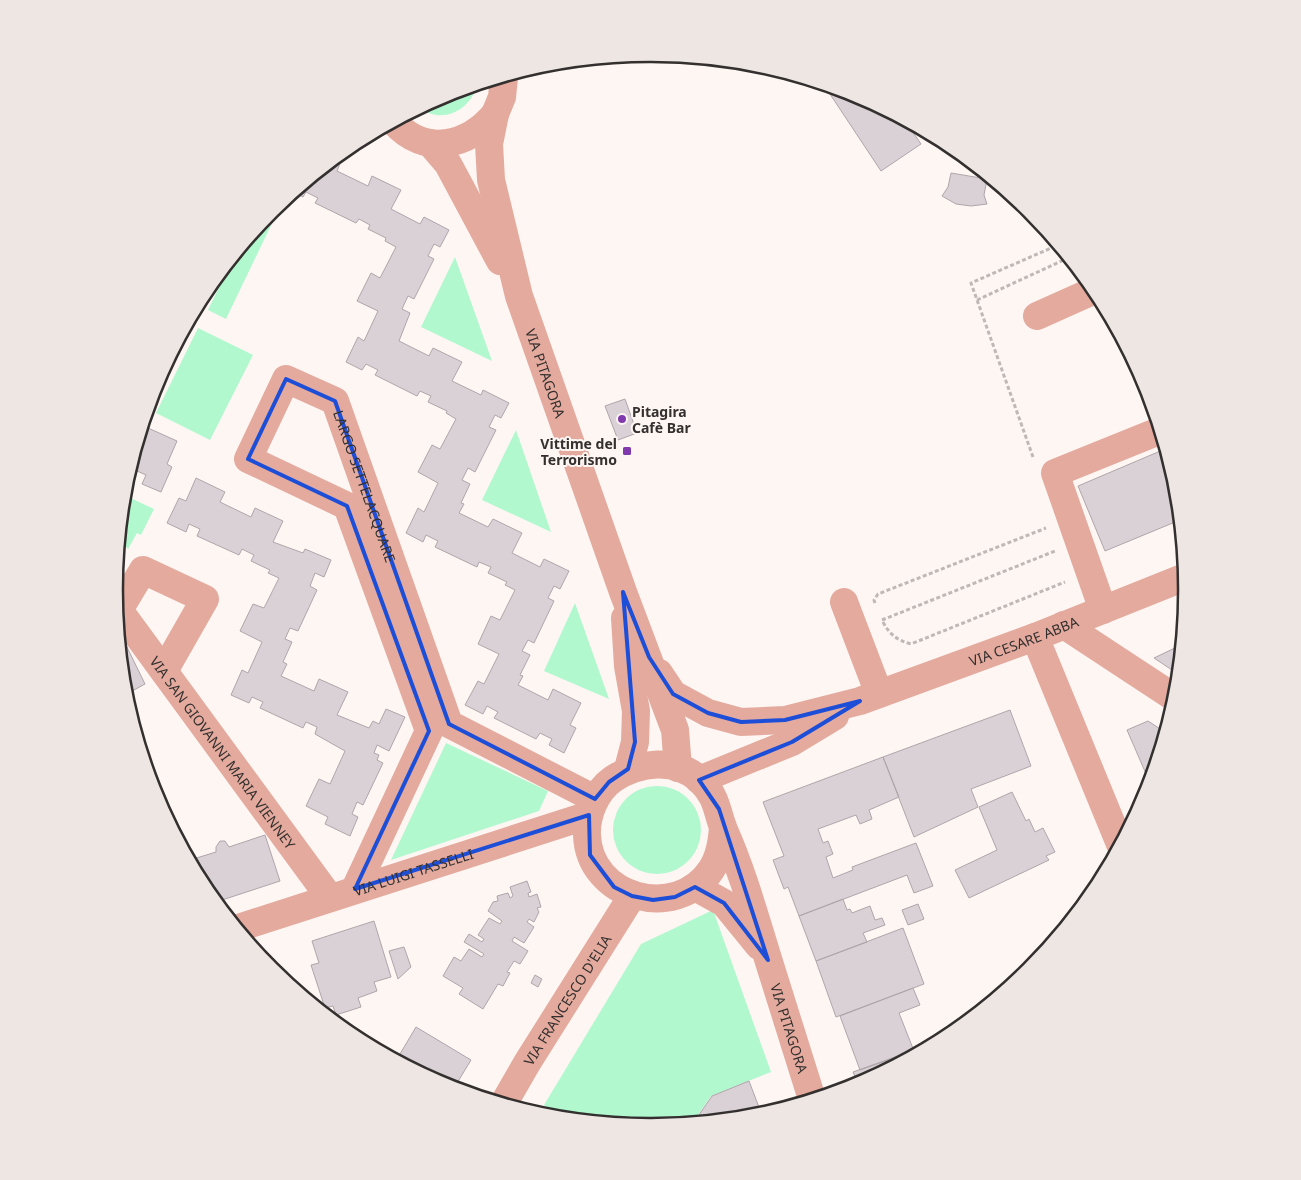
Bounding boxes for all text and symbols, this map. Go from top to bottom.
street label: VIA PITAGORA [522,326,570,420]
place label: Pitagira Cafè Bar [632,402,691,437]
street label: LARGO SETTELACQUARE [329,407,401,565]
marker: Pitagira Cafè Bar [616,413,628,425]
place label: Vittime del Terrorismo [540,434,617,469]
marker: Vittime del Terrorismo [621,445,633,457]
street label: VIA CESARE ABBA [966,611,1081,670]
street label: VIA SAN GIOVANNI MARIA VIENNEY [146,652,300,853]
street label: VIA LUIGI TASSELLI [351,843,476,900]
street label: VIA FRANCESCO D'ELIA [519,931,615,1069]
street label: VIA PITAGORA [767,981,813,1075]

